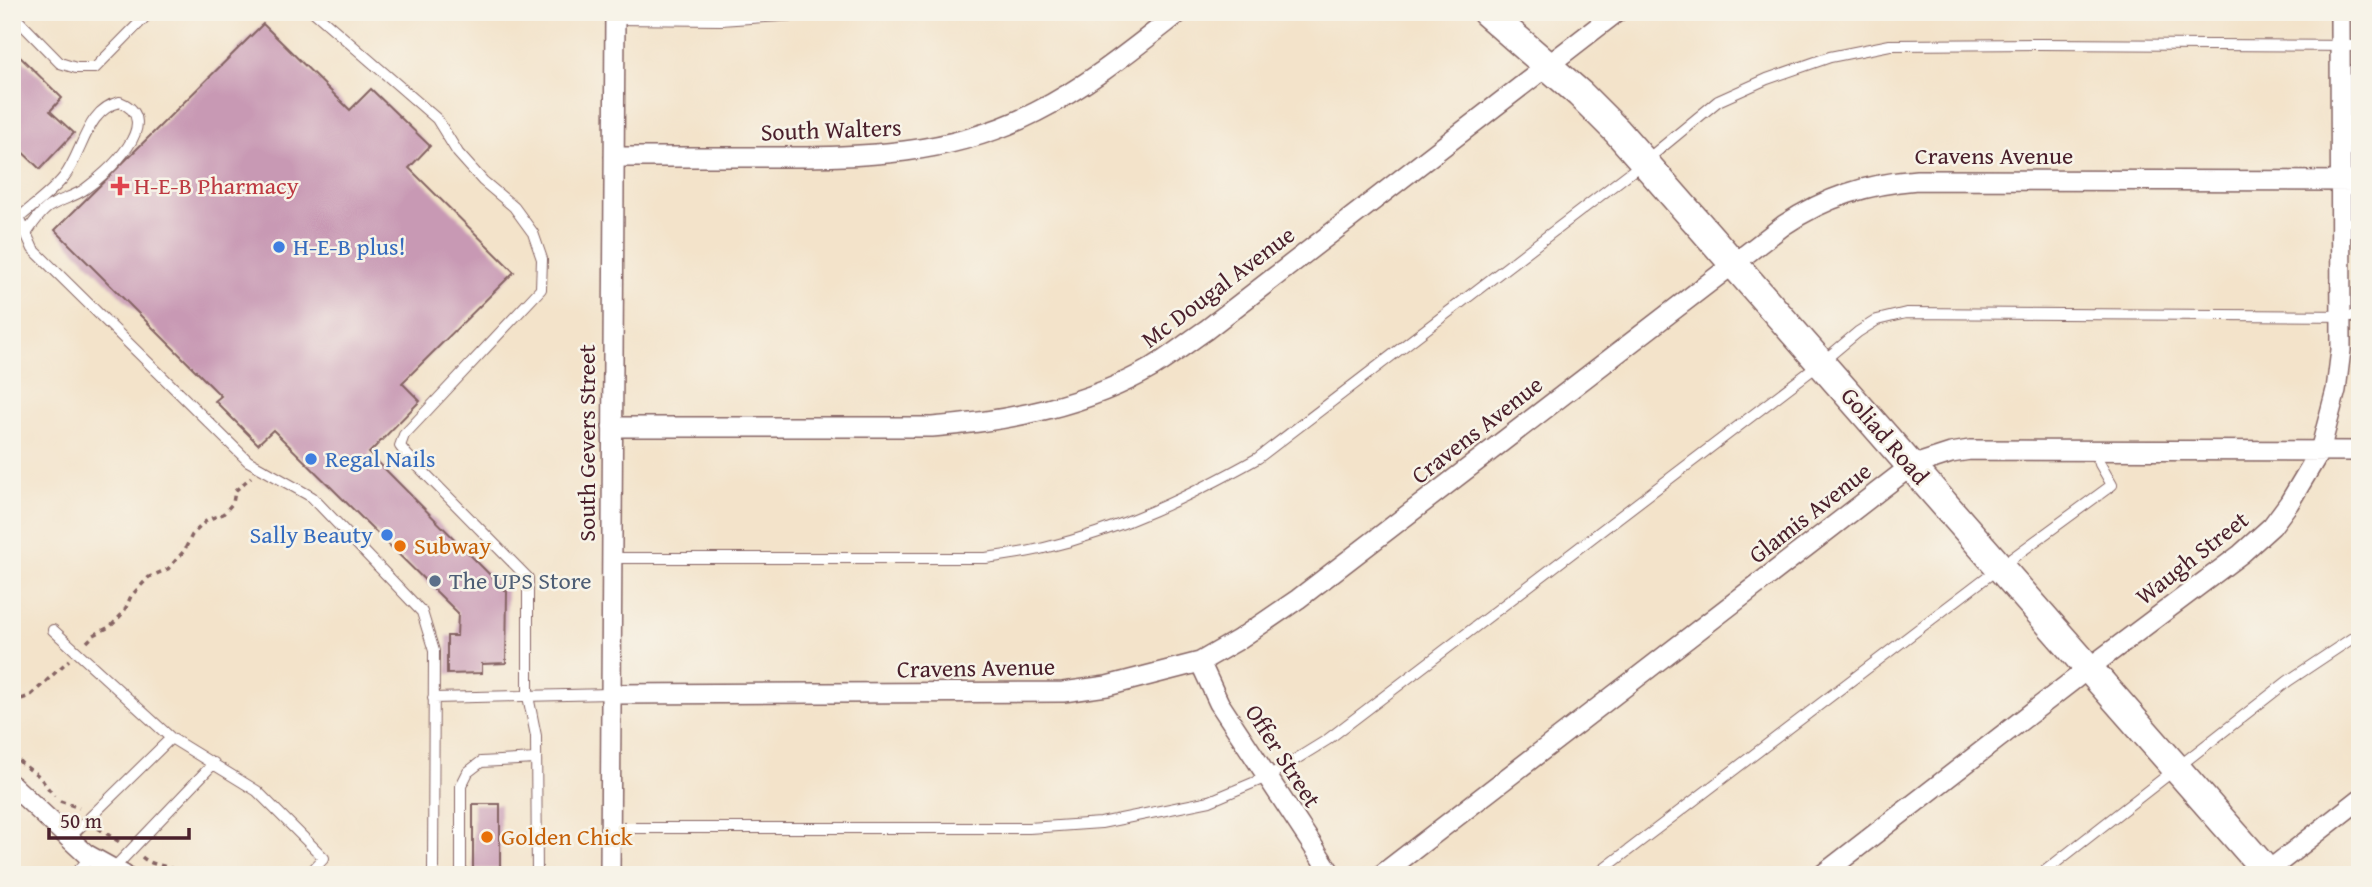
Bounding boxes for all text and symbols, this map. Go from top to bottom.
street label: South Walters [760,110,902,149]
street label: Cravens Avenue [1915,138,2073,173]
place label: H-E-B Pharmacy [134,168,299,203]
marker: H-E-B Pharmacy [112,178,128,194]
street label: Mc Dougal Avenue [1134,217,1302,356]
place label: H-E-B plus! [293,229,405,264]
marker: H-E-B plus! [271,239,287,255]
street label: South Gevers Street [569,344,604,542]
street label: Cravens Avenue [1404,367,1550,492]
street label: Goliad Road [1833,379,1938,492]
place label: Regal Nails [325,441,435,476]
marker: Regal Nails [303,451,319,467]
street label: Glamis Avenue [1741,454,1878,572]
street label: Waugh Street [2128,502,2256,613]
place label: Sally Beauty [250,517,373,552]
marker: Sally Beauty [379,527,395,543]
place label: Subway [414,528,491,563]
marker: Subway [392,538,408,554]
place label: The UPS Store [449,563,591,598]
marker: The UPS Store [427,573,443,589]
street label: Cravens Avenue [897,649,1055,686]
street label: Offer Street [1237,697,1330,815]
scale bar [49,796,189,840]
text: 50 m [60,805,102,836]
place label: Golden Chick [501,819,633,854]
marker: Golden Chick [479,829,495,845]

